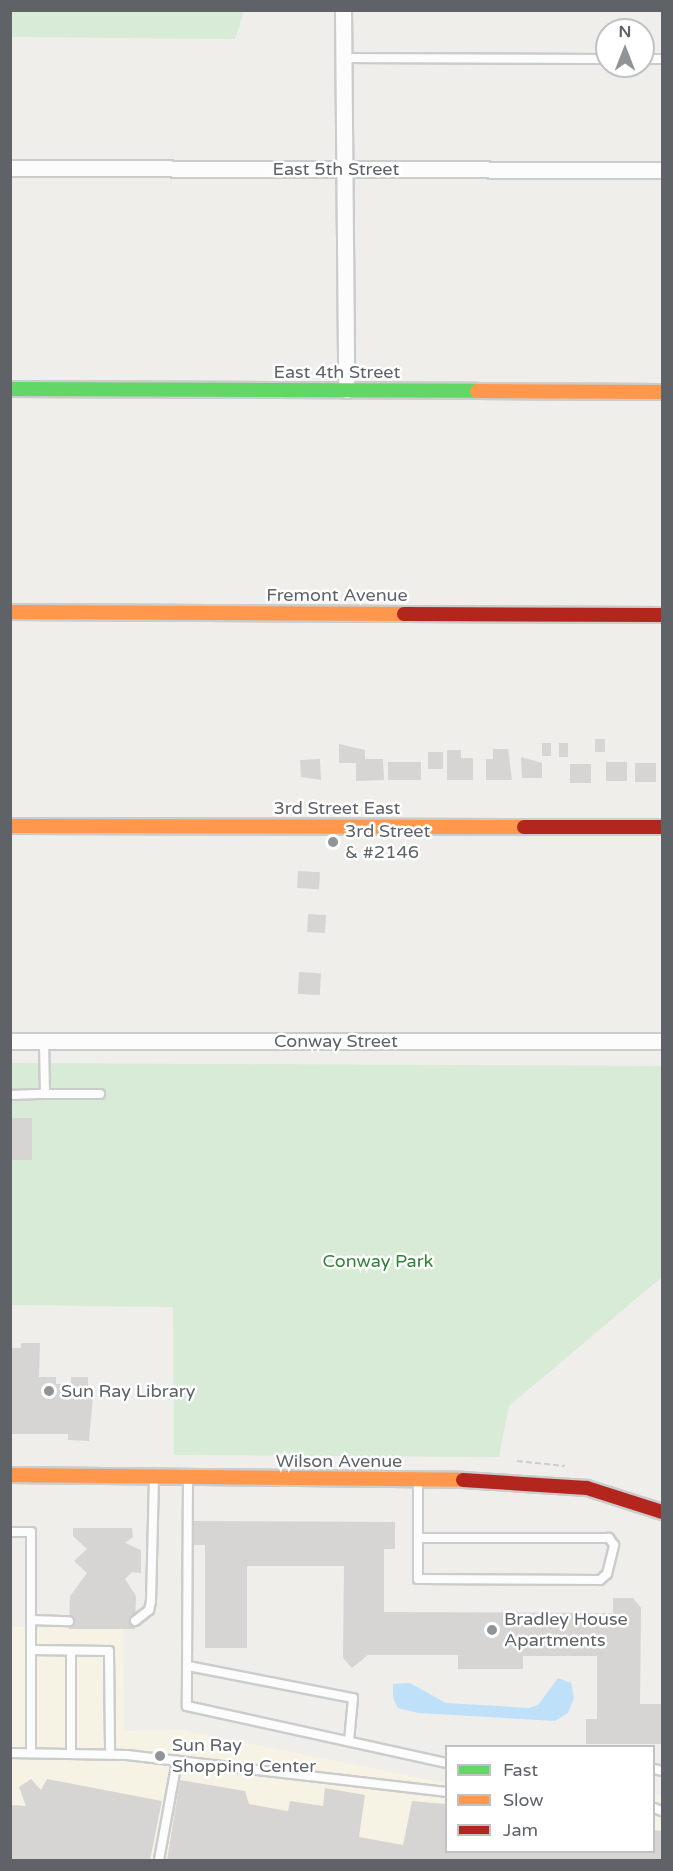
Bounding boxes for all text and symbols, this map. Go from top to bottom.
north arrow [595,18,655,78]
text: N [619,22,631,42]
street label: East 5th Street [273,158,399,180]
street label: East 4th Street [274,361,400,383]
street label: Fremont Avenue [266,584,408,606]
street label: 3rd Street East [273,797,401,819]
place label: 3rd Street & #2146 [345,821,430,864]
marker: 3rd Street & #2146 [326,835,340,849]
street label: Conway Street [274,1030,398,1052]
park label: Conway Park [323,1250,433,1272]
place label: Sun Ray Library [61,1380,195,1402]
marker: Sun Ray Library [42,1384,56,1398]
street label: Wilson Avenue [276,1450,402,1472]
place label: Bradley House Apartments [504,1609,628,1652]
marker: Bradley House Apartments [485,1623,499,1637]
place label: Sun Ray Shopping Center [172,1735,316,1778]
legend [445,1745,655,1853]
marker: Sun Ray Shopping Center [153,1749,167,1763]
text: Fast [503,1759,538,1781]
text: Slow [503,1789,544,1811]
text: Jam [503,1819,538,1841]

